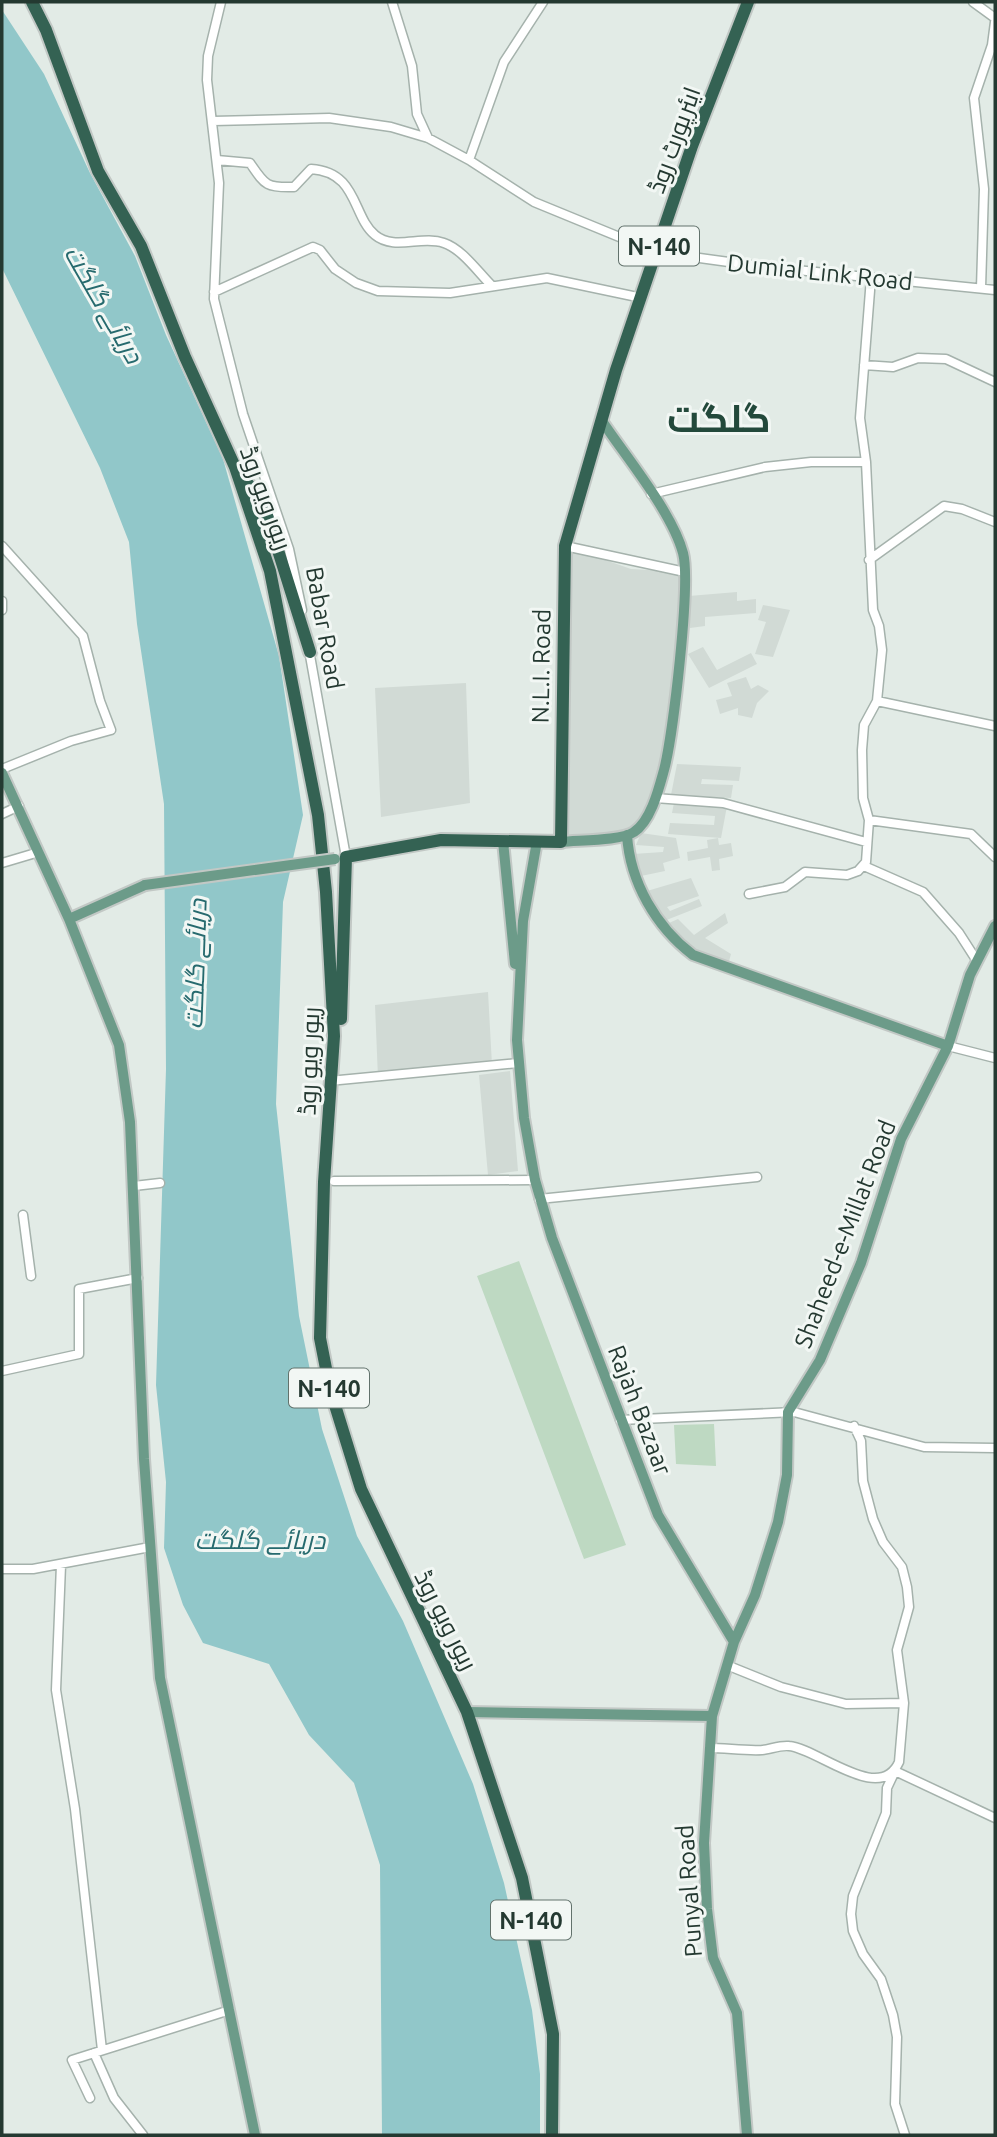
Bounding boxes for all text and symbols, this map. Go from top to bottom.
street label: ایئرپورٹ روڈ [642,83,709,198]
road number: N-140 [619,227,699,266]
water label: دریائے گلگت [58,240,150,370]
street label: Dumial Link Road [726,249,914,295]
district label: گلگت [667,397,771,439]
street label: ریور ویو روڈ [235,443,297,553]
street label: Babar Road [301,565,349,691]
street label: N.L.I. Road [527,608,555,724]
water label: دریائے گلگت [178,897,213,1030]
street label: ریور ویو روڈ [294,1006,324,1116]
street label: Shaheed-e-Millat Road [789,1116,901,1352]
street label: Rajah Bazaar [603,1341,677,1479]
road number: N-140 [289,1368,369,1408]
water label: دریائے گلگت [195,1525,327,1555]
street label: ریور ویو روڈ [409,1566,483,1674]
street label: Punyal Road [671,1824,707,1958]
road number: N-140 [491,1900,571,1940]

